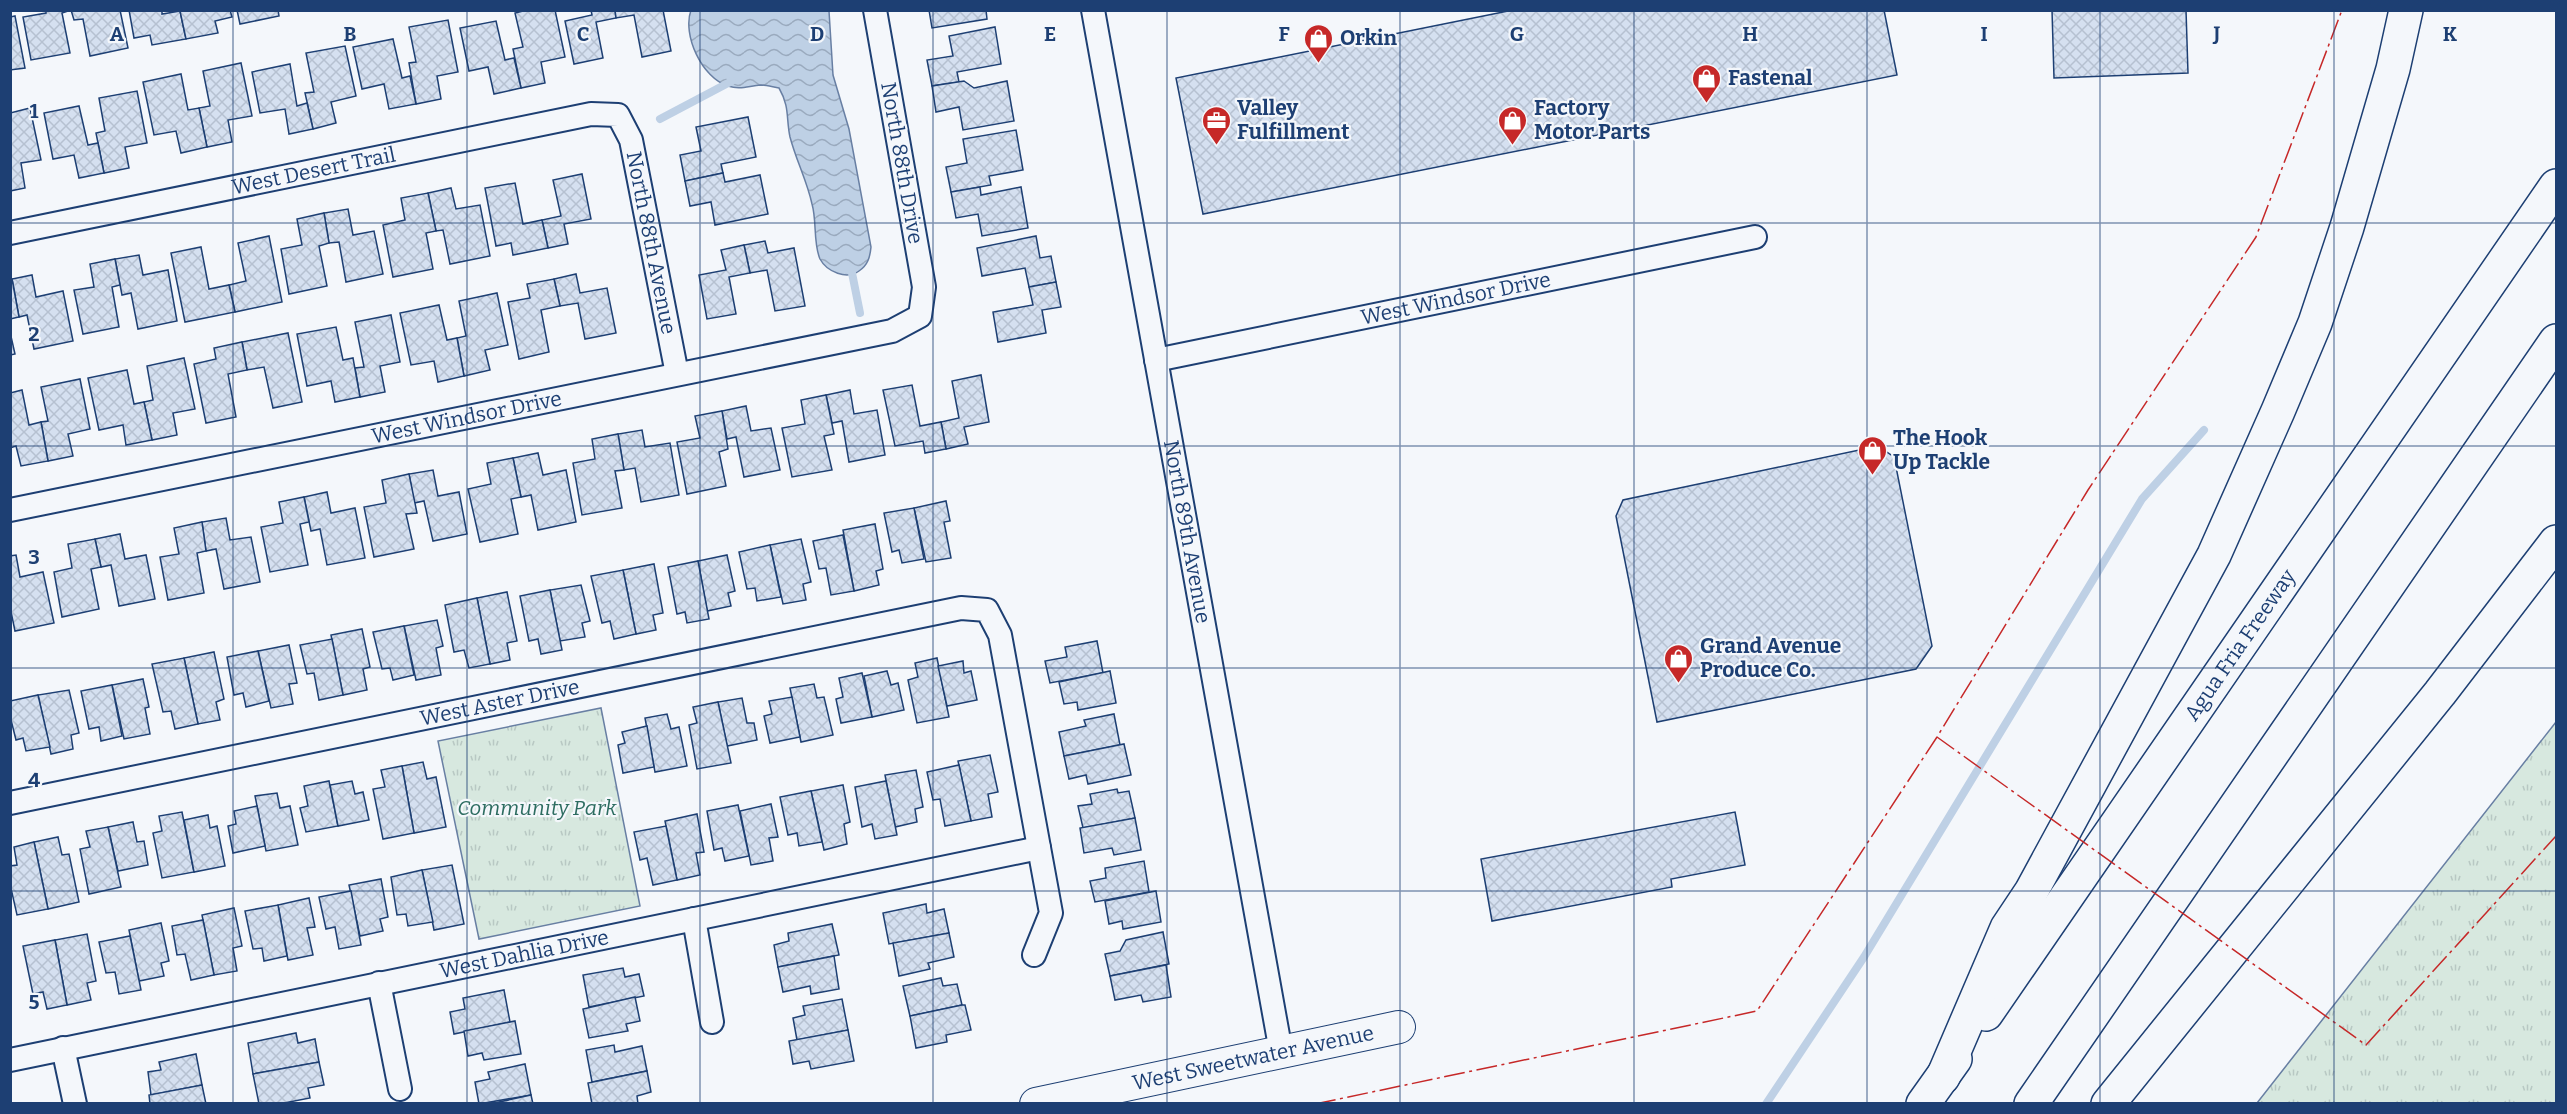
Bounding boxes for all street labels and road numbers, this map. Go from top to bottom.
street label: North 88th Drive [875,80,929,246]
street label: West Desert Trail [229,141,398,200]
street label: North 88th Avenue [621,149,682,337]
street label: West Windsor Drive [1358,266,1553,331]
street label: West Windsor Drive [369,385,564,449]
street label: North 89th Avenue [1158,438,1216,625]
street label: Agua Fria Freeway [2179,563,2302,726]
street label: West Aster Drive [418,674,582,732]
street label: West Dahlia Drive [437,924,611,984]
street label: West Sweetwater Avenue [1130,1020,1376,1096]

